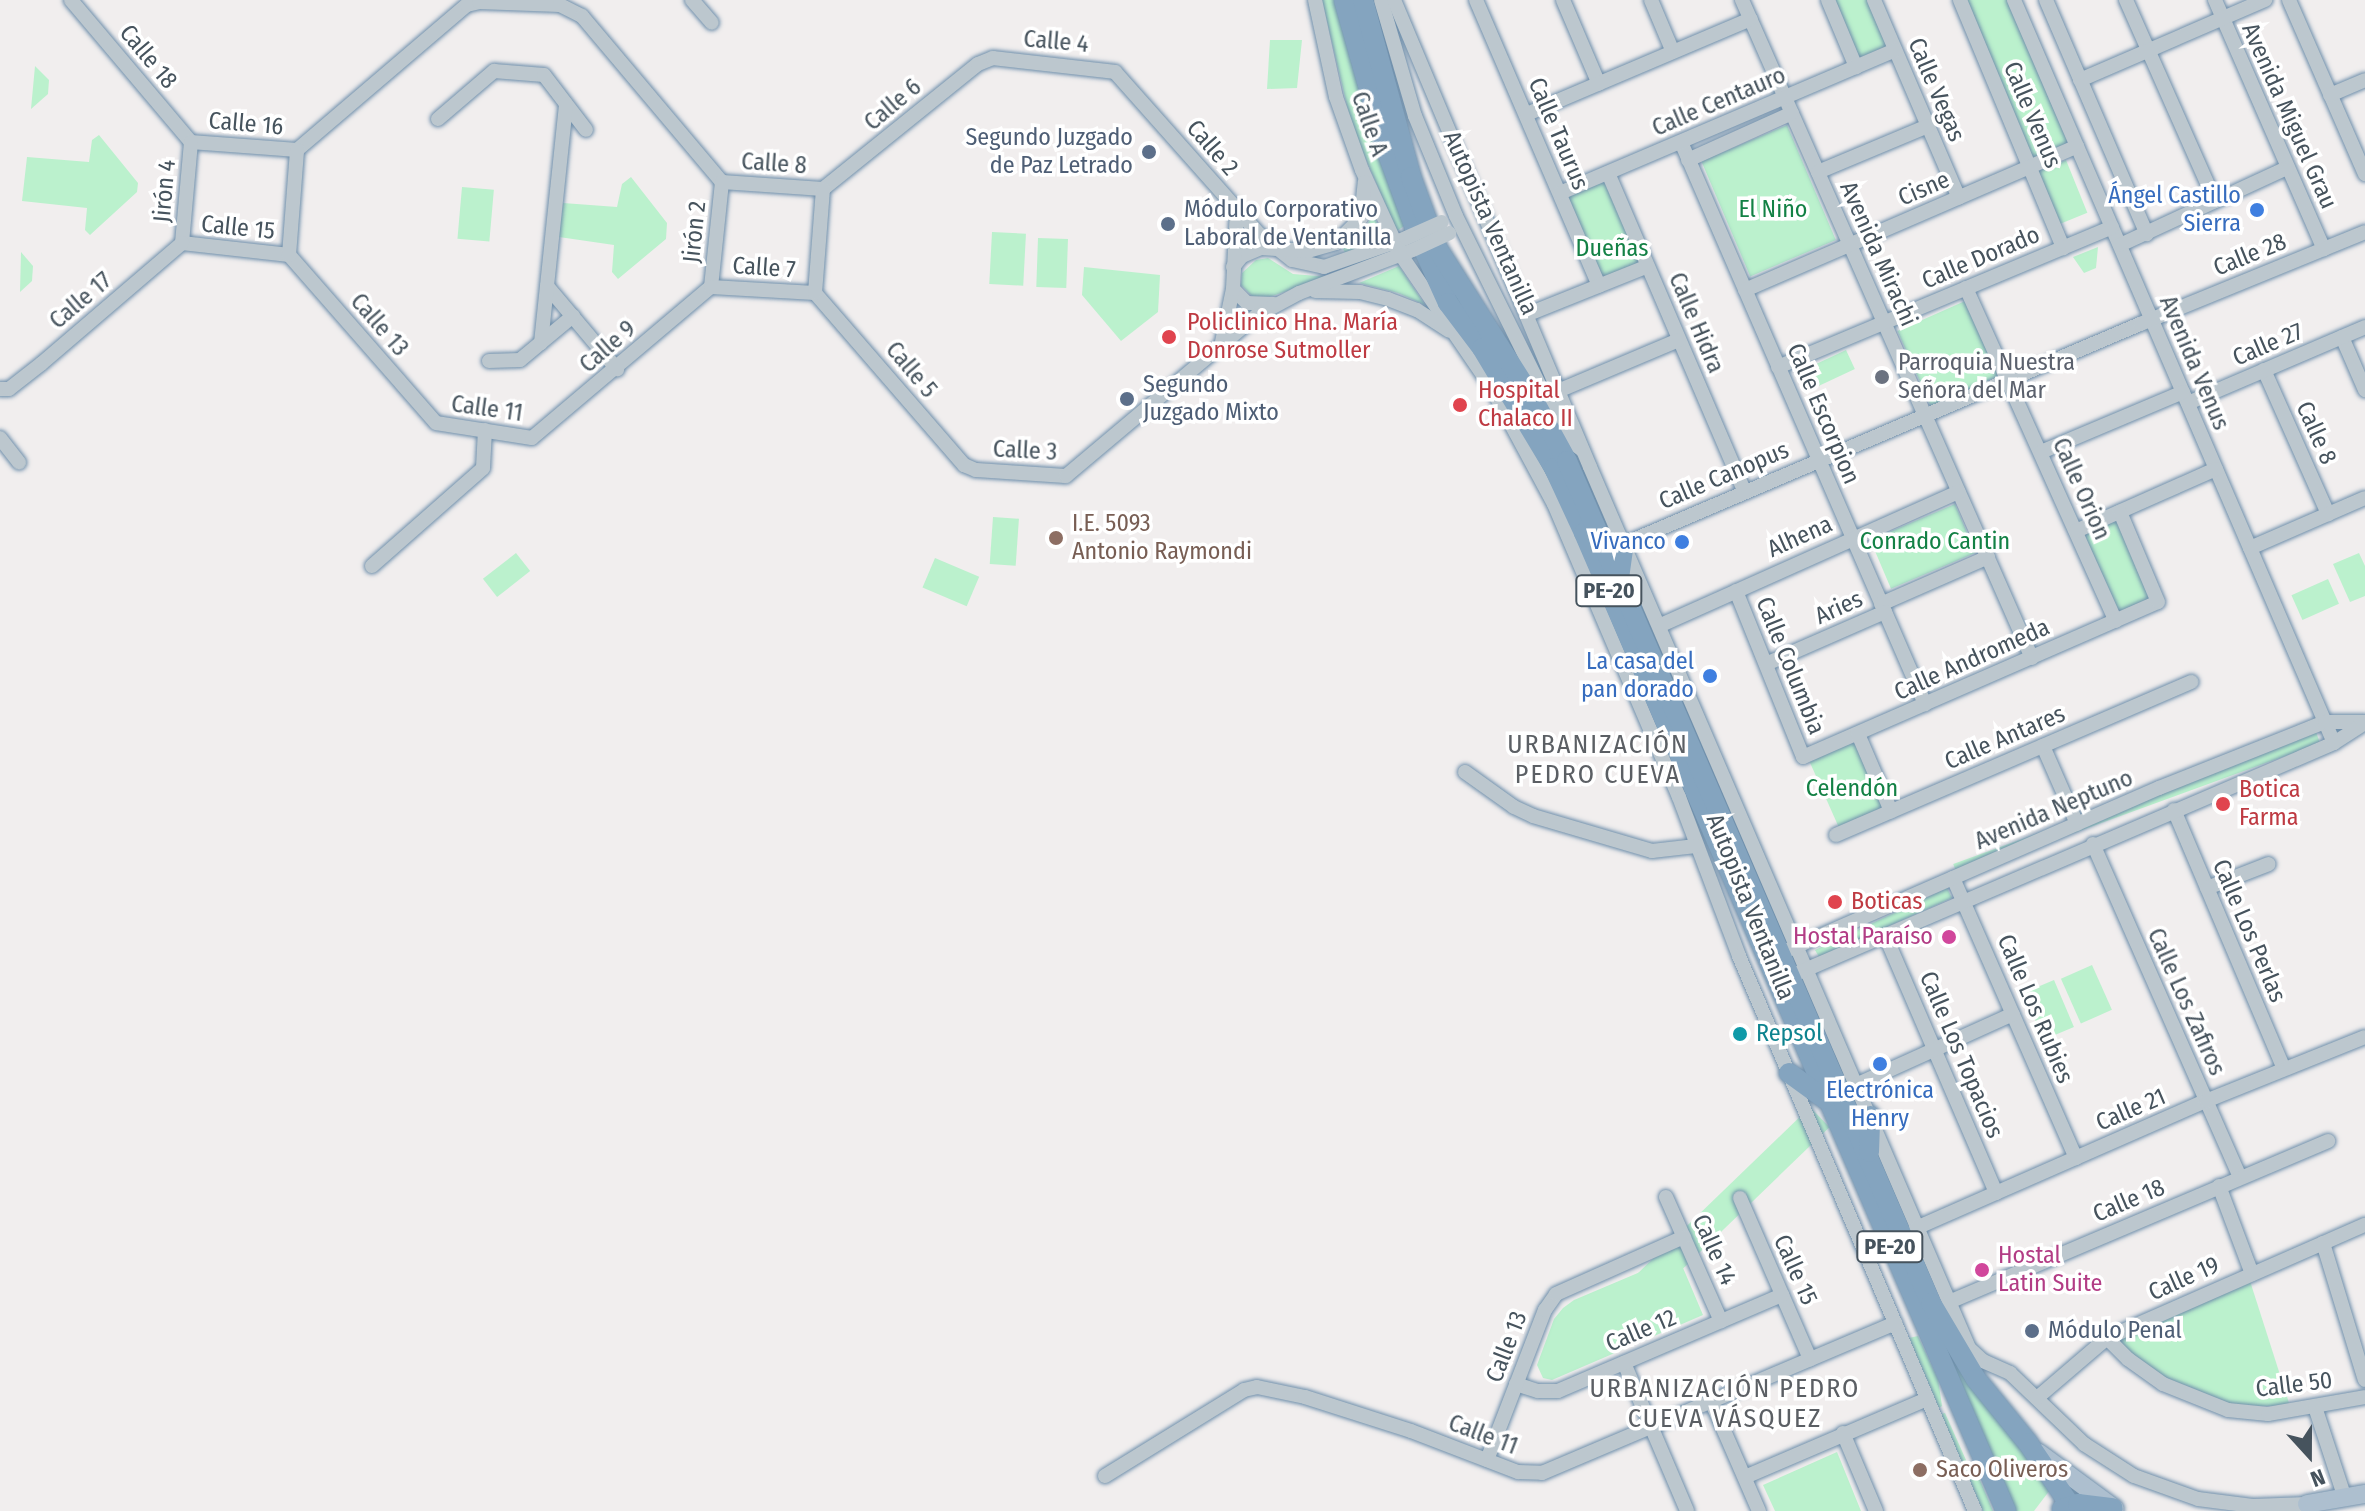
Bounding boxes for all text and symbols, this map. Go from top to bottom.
street label: Calle 18 [113,19,183,95]
street label: Avenida Miguel Grau [2235,19,2343,213]
street label: Calle 4 [1022,25,1090,59]
street label: Calle Vegas [1901,34,1971,146]
street label: Calle Venus [1997,58,2067,172]
street label: Calle Centauro [1648,61,1790,143]
street label: Calle 6 [859,73,927,137]
street label: Calle Taurus [1522,74,1594,194]
street label: Calle A [1345,88,1393,160]
street label: Calle 16 [207,106,285,142]
street label: Calle 2 [1180,114,1244,182]
place label: Segundo Juzgado de Paz Letrado [965,124,1133,180]
street label: Autopista Ventanilla [1437,127,1543,319]
marker: Segundo Juzgado de Paz Letrado [1140,143,1158,161]
street label: Calle 8 [740,147,808,181]
street label: Jirón 4 [148,158,182,224]
street label: Cisne [1894,165,1954,213]
street label: Avenida Mirachi [1833,177,1923,331]
place label: Ángel Castillo Sierra [2108,182,2241,238]
place label: Módulo Corporativo Laboral de Ventanilla [1184,196,1392,252]
park label: El Niño [1739,196,1807,224]
street label: Jirón 2 [677,200,713,264]
marker: Ángel Castillo Sierra [2248,201,2266,219]
street label: Calle 15 [200,210,276,246]
marker: Módulo Corporativo Laboral de Ventanilla [1159,215,1177,233]
street label: Calle Dorado [1918,220,2044,296]
street label: Calle 28 [2209,227,2291,283]
park label: Dueñas [1576,235,1648,263]
street label: Calle 7 [731,251,797,285]
street label: Calle 17 [44,267,118,335]
street label: Calle Hidra [1662,268,1730,378]
street label: Calle 13 [344,288,414,362]
street label: Avenida Venus [2153,292,2235,434]
place label: Policlinico Hna. María Donrose Sutmoller [1187,309,1398,365]
street label: Calle 9 [574,315,642,379]
street label: Calle 27 [2228,317,2308,373]
marker: Policlinico Hna. María Donrose Sutmoller [1158,326,1180,348]
street label: Calle 5 [879,336,943,404]
street label: Calle Escorpion [1780,339,1866,489]
place label: Parroquia Nuestra Señora del Mar [1898,349,2075,405]
marker: Parroquia Nuestra Señora del Mar [1873,368,1891,386]
place label: Segundo Juzgado Mixto [1143,371,1279,427]
place label: Hospital Chalaco II [1478,377,1573,433]
street label: Calle 11 [449,390,525,428]
marker: Segundo Juzgado Mixto [1118,390,1136,408]
marker: Hospital Chalaco II [1449,394,1471,416]
street label: Calle 8 [2290,397,2342,469]
street label: Calle Orion [2046,434,2116,544]
street label: Calle 3 [992,435,1058,467]
street label: Calle Canopus [1655,436,1793,516]
place label: I.E. 5093 Antonio Raymondi [1072,510,1252,566]
street label: Alhena [1763,510,1837,564]
place label: Vivanco [1591,528,1666,556]
park label: Conrado Cantin [1860,528,2010,556]
marker: I.E. 5093 Antonio Raymondi [1047,529,1065,547]
marker: Vivanco [1673,533,1691,551]
road number: PE-20 [1575,573,1643,609]
street label: Aries [1811,585,1867,631]
street label: Calle Columbia [1749,593,1831,739]
street label: Calle Andromeda [1890,613,2054,707]
place label: La casa del pan dorado [1581,648,1694,704]
marker: La casa del pan dorado [1701,667,1719,685]
street label: Calle Antares [1940,700,2070,776]
district label: URBANIZACIÓN PEDRO CUEVA [1507,729,1689,790]
street label: Avenida Neptuno [1971,764,2137,856]
park label: Celendón [1806,775,1898,803]
place label: Botica Farma [2239,776,2300,832]
marker: Botica Farma [2214,795,2232,813]
street label: Autopista Ventanilla [1700,810,1800,1004]
street label: Calle Los Perlas [2206,855,2292,1007]
place label: Boticas [1851,888,1923,916]
marker: Boticas [1826,893,1844,911]
place label: Hostal Paraíso [1793,923,1933,951]
street label: Calle Los Zafiros [2141,924,2231,1080]
marker: Hostal Paraíso [1940,928,1958,946]
street label: Calle Los Rubies [1991,930,2079,1088]
street label: Calle Los Topacios [1913,967,2009,1143]
place label: Repsol [1756,1020,1823,1048]
marker: Repsol [1731,1025,1749,1043]
marker: Electrónica Henry [1871,1055,1889,1073]
place label: Electrónica Henry [1826,1077,1934,1133]
street label: Calle 21 [2092,1082,2170,1138]
street label: Calle 18 [2089,1173,2169,1229]
street label: Calle 14 [1686,1210,1742,1290]
road number: PE-20 [1856,1229,1924,1265]
street label: Calle 15 [1767,1230,1823,1310]
place label: Hostal Latin Suite [1998,1242,2102,1298]
street label: Calle 19 [2144,1251,2224,1307]
marker: Hostal Latin Suite [1973,1261,1991,1279]
street label: Calle 12 [1602,1303,1680,1359]
street label: Calle 13 [1480,1307,1534,1387]
place label: Módulo Penal [2048,1317,2182,1345]
marker: Módulo Penal [2023,1322,2041,1340]
street label: Calle 50 [2254,1366,2334,1404]
district label: URBANIZACIÓN PEDRO CUEVA VÁSQUEZ [1590,1373,1860,1434]
street label: Calle 11 [1444,1409,1522,1461]
north arrow [2269,1415,2349,1495]
place label: Saco Oliveros [1936,1456,2068,1484]
marker: Saco Oliveros [1911,1461,1929,1479]
text: N [2307,1463,2329,1493]

